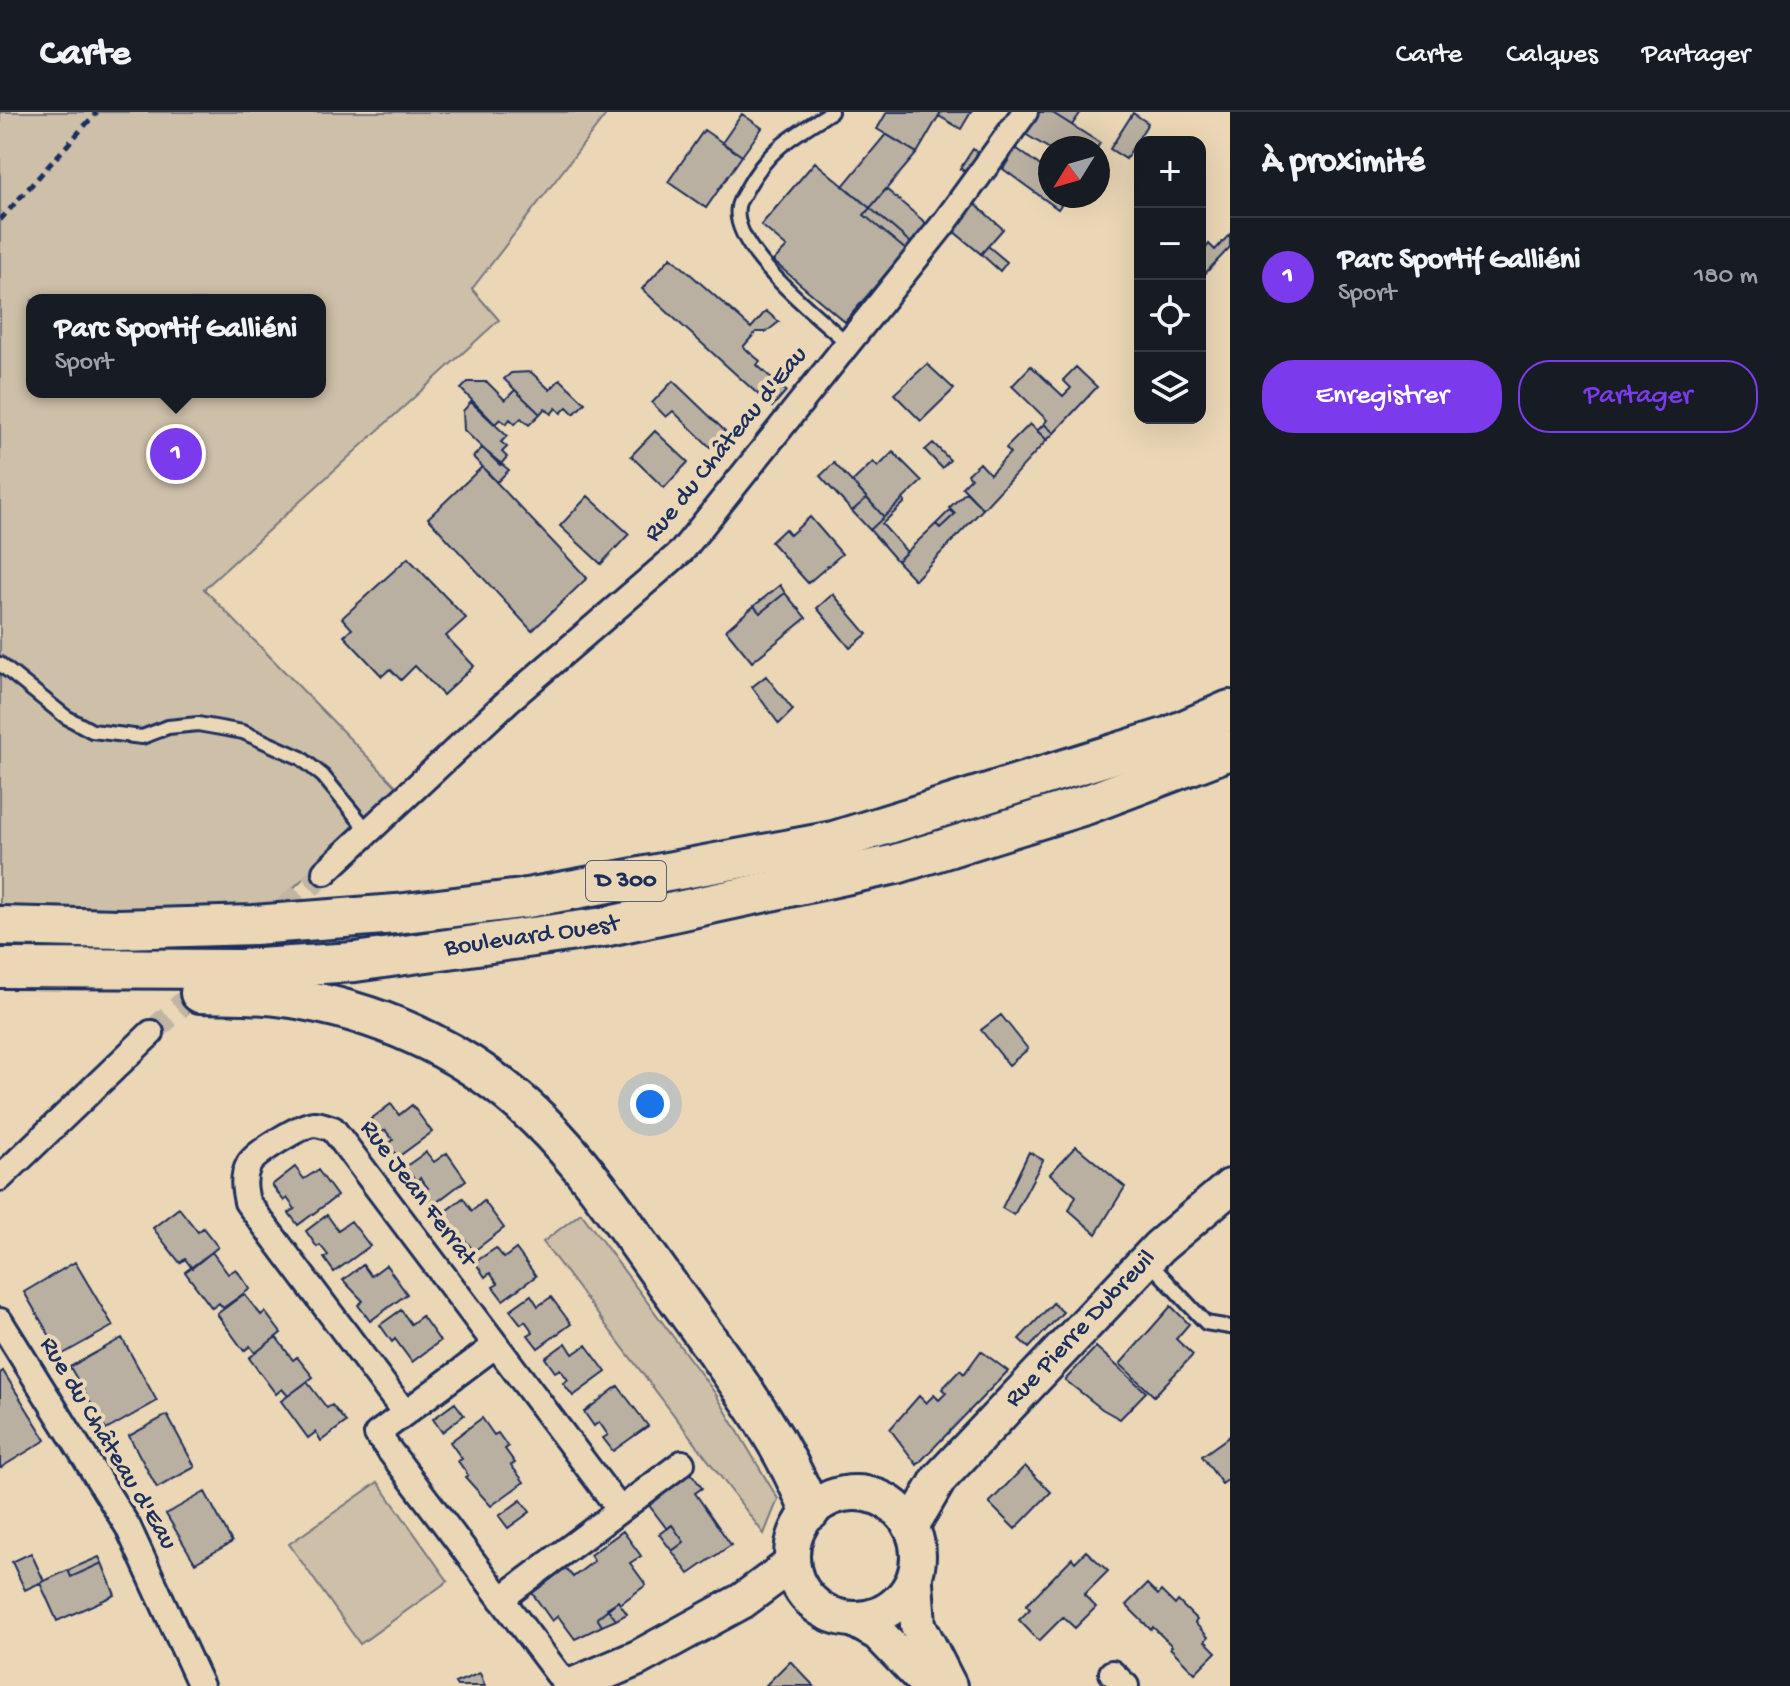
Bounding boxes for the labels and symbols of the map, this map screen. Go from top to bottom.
north arrow [1038,136,1110,208]
street label: Rue du Château d'Eau [638,341,816,549]
pin: 1 [150,424,202,484]
road number: D 300 [586,861,666,901]
street label: Boulevard Ouest [442,908,625,965]
your location [630,1084,670,1124]
street label: Rue Jean Ferrat [352,1114,484,1275]
street label: Rue Pierre Dubreuil [999,1244,1163,1415]
street label: Rue du Château d'Eau [31,1332,183,1556]

